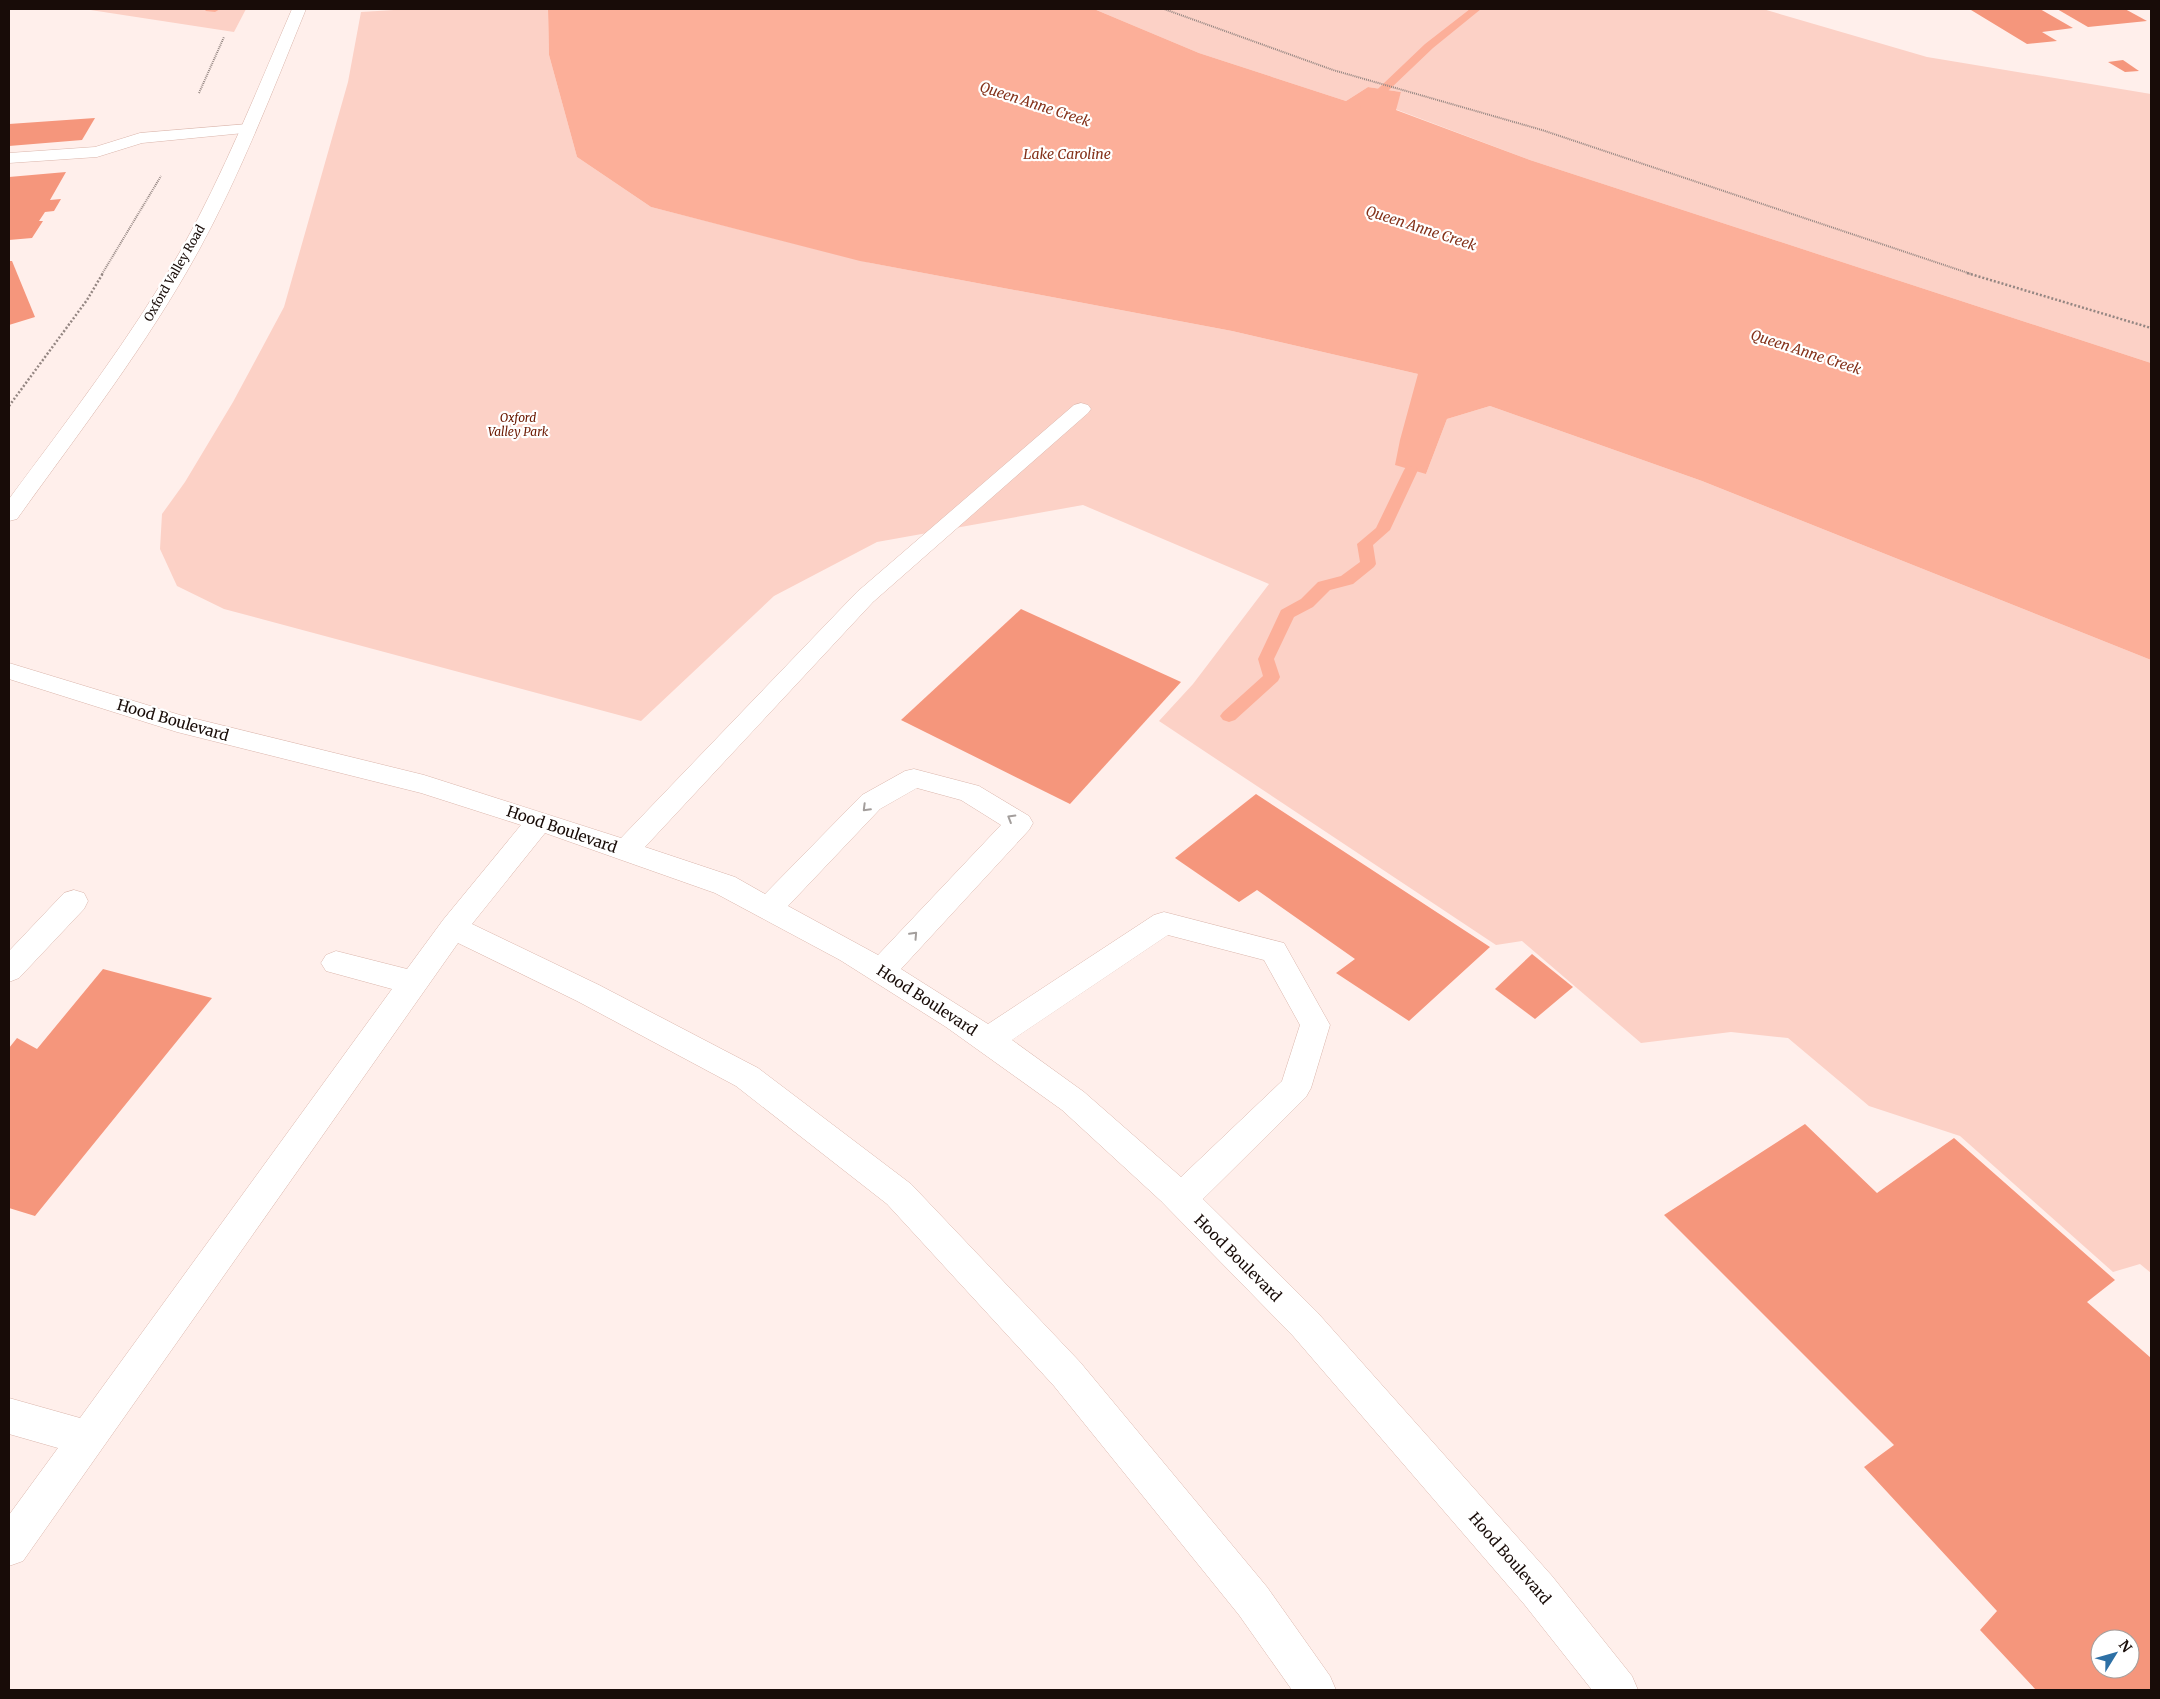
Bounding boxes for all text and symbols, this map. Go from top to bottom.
water label: Queen Anne Creek [977,78,1093,130]
water label: Lake Caroline [1023,145,1111,163]
water label: Queen Anne Creek [1363,202,1479,254]
street label: Oxford Valley Road [140,222,208,324]
water label: Queen Anne Creek [1748,326,1864,378]
park label: Oxford Valley Park [488,410,549,439]
street label: Hood Boulevard [115,695,231,745]
street label: Hood Boulevard [504,801,620,857]
one-way arrow [863,802,872,811]
one-way arrow [1007,814,1016,824]
one-way arrow [909,932,918,941]
street label: Hood Boulevard [873,961,981,1039]
street label: Hood Boulevard [1190,1210,1286,1306]
street label: Hood Boulevard [1465,1508,1555,1608]
north arrow [2090,1629,2140,1679]
text: N [2115,1636,2136,1656]

